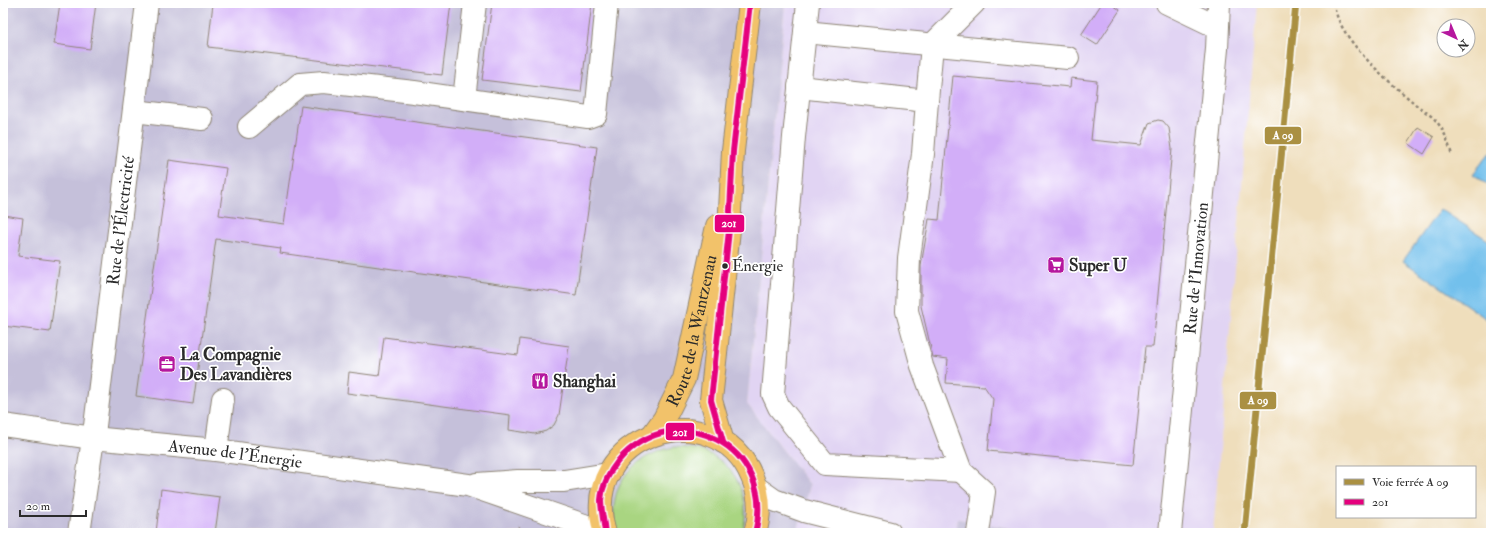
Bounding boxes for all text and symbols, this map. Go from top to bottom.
north arrow [1436,18,1476,58]
text: N [1454,36,1471,54]
line badge: A 09 [1264,126,1302,145]
text: A 09 [1272,129,1294,142]
street label: Rue de l'Électricité [102,154,139,287]
street label: Rue de l'Innovation [1179,201,1213,335]
line badge: 201 [714,214,745,233]
text: 201 [721,217,737,230]
street label: Route de la Wantzenau [661,253,721,410]
place label: Énergie [732,255,783,276]
supermarket icon: Super U [1046,255,1066,275]
place label: Super U [1069,255,1128,277]
marker: Énergie [720,261,730,271]
place label: La Compagnie Des Lavandières [180,344,292,385]
office icon: La Compagnie Des Lavandières [157,354,177,374]
restaurant icon: Shanghai [530,371,550,391]
place label: Shanghai [553,371,616,393]
line badge: A 09 [1239,391,1277,410]
text: A 09 [1247,394,1269,407]
line badge: 201 [665,422,695,441]
text: 201 [672,426,688,439]
street label: Avenue de l'Énergie [166,435,304,472]
legend [1336,466,1476,518]
text: Voie ferrée A 09 [1372,475,1449,490]
scale bar [20,492,86,518]
text: 201 [1372,495,1388,510]
text: 20 m [26,499,51,514]

